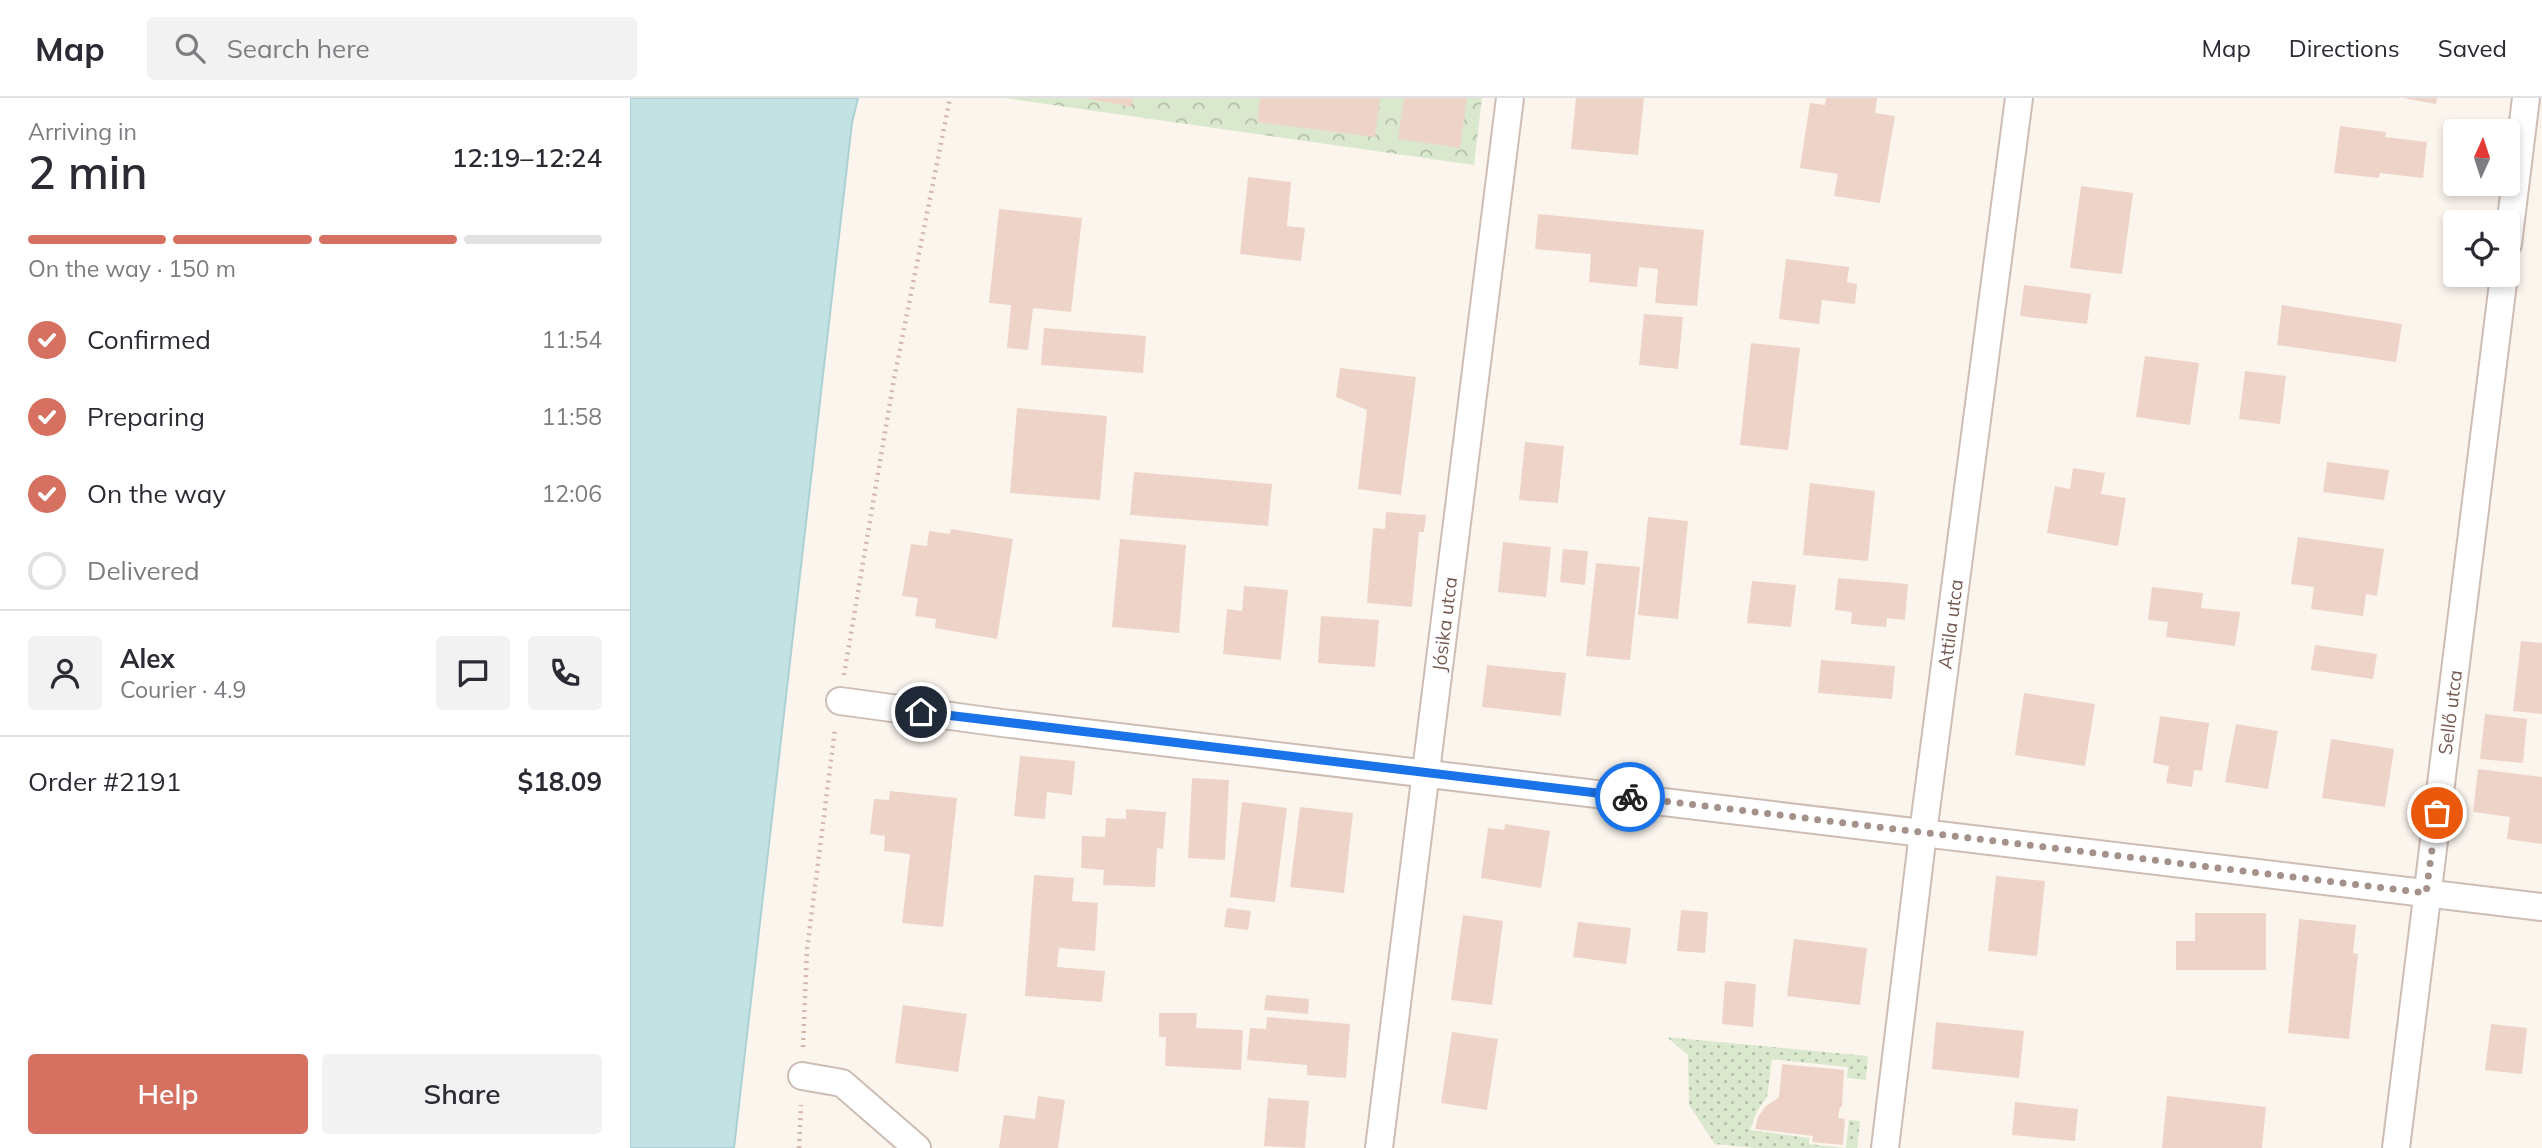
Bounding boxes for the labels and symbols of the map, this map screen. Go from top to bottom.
north arrow [2443,119,2520,196]
street label: Jósika utca [1427,575,1462,673]
street label: Attila utca [1933,578,1968,670]
street label: Sellő utca [2433,668,2467,756]
pin [891,682,951,742]
courier [1595,762,1665,832]
pin [2407,783,2467,843]

